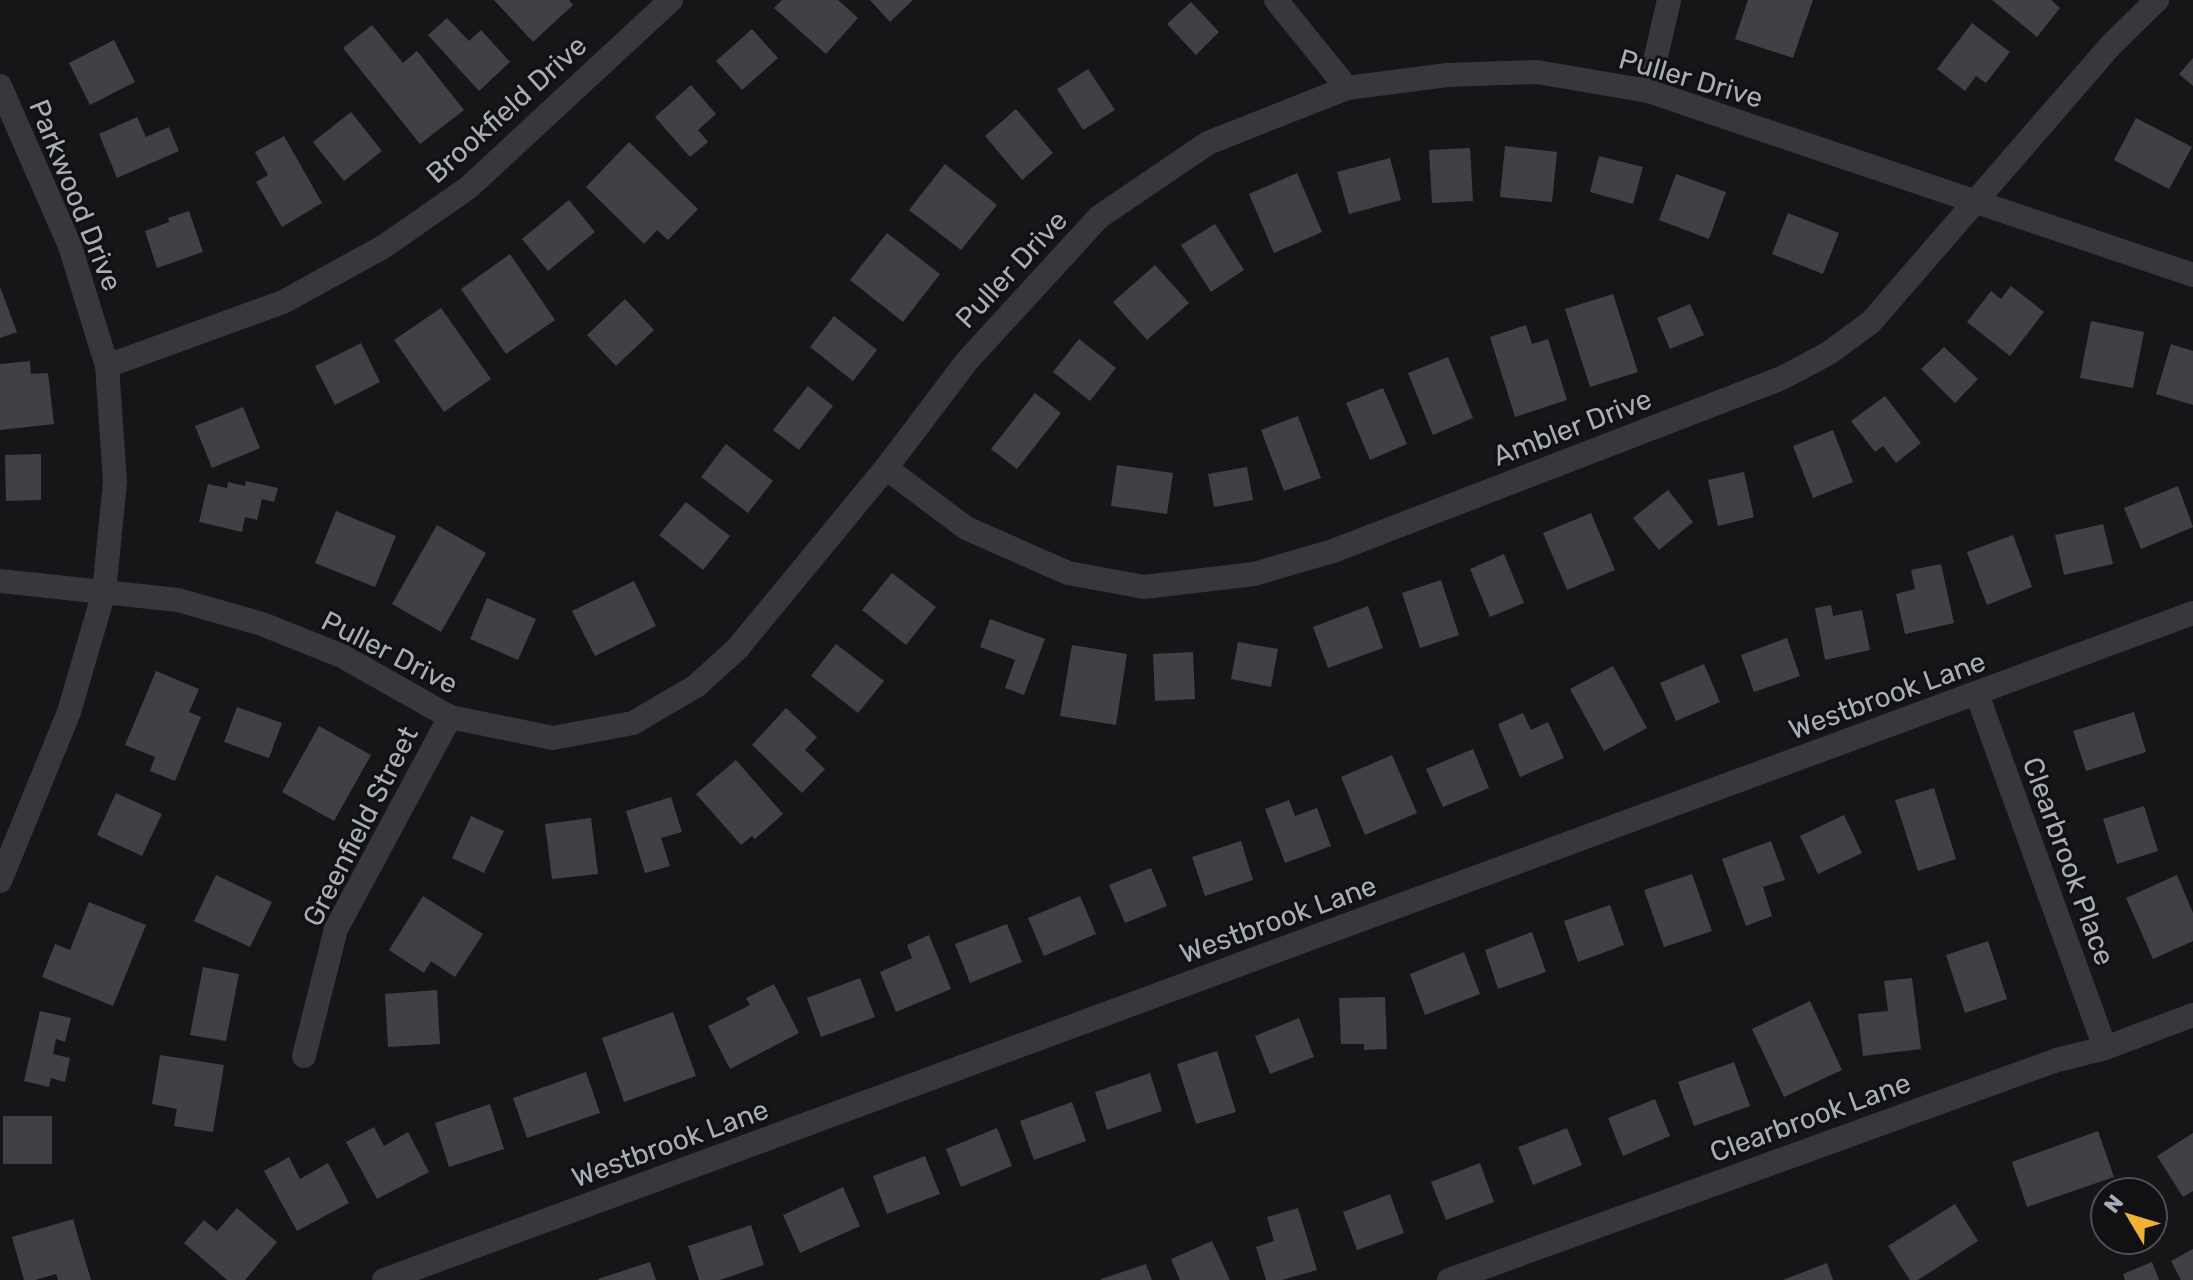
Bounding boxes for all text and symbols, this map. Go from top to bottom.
street label: Brookfield Drive [419,29,593,190]
street label: Puller Drive [1615,42,1767,115]
street label: Parkwood Drive [22,95,129,296]
street label: Puller Drive [949,204,1074,335]
street label: Ambler Drive [1488,382,1656,473]
street label: Puller Drive [316,604,463,701]
street label: Westbrook Lane [1784,645,1990,746]
street label: Greenfield Street [296,721,425,932]
street label: Clearbrook Place [2016,753,2121,970]
street label: Westbrook Lane [1175,869,1381,970]
street label: Clearbrook Lane [1705,1066,1915,1169]
street label: Westbrook Lane [567,1093,773,1194]
north arrow [2089,1176,2169,1256]
text: N [2098,1189,2129,1219]

